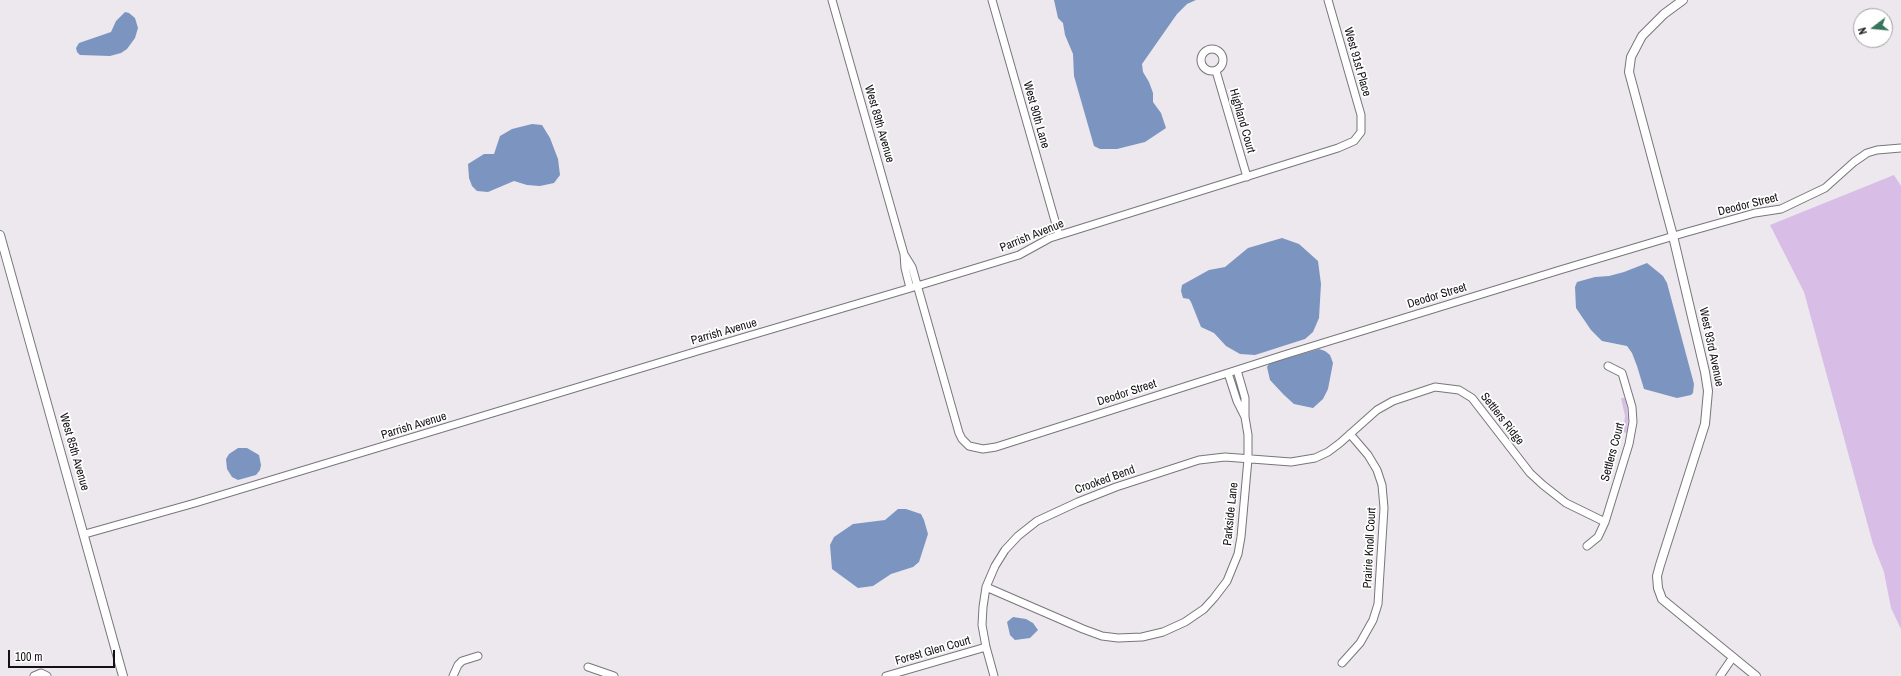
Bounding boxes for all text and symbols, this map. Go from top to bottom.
north arrow [1853,8,1893,48]
street label: West 91st Place [1340,26,1374,98]
text: N [1855,26,1870,36]
street label: West 90th Lane [1020,80,1052,150]
street label: West 89th Avenue [861,84,897,164]
street label: Highland Court [1226,87,1258,155]
street label: Deodor Street [1717,191,1779,219]
street label: Parrish Avenue [998,217,1066,255]
street label: Deodor Street [1406,280,1468,312]
street label: West 93rd Avenue [1696,306,1726,388]
street label: Parrish Avenue [689,316,759,348]
street label: Deodor Street [1096,377,1158,409]
street label: Settlers Ridge [1477,390,1527,448]
street label: Parrish Avenue [380,409,448,443]
street label: West 85th Avenue [56,412,92,492]
street label: Settlers Court [1598,421,1628,483]
street label: Crooked Bend [1073,462,1137,498]
street label: Parkside Lane [1221,482,1241,546]
street label: Prairie Knoll Court [1361,507,1379,589]
street label: Forest Glen Court [894,633,972,669]
scale bar [10,642,117,668]
text: 100 m [15,649,42,665]

